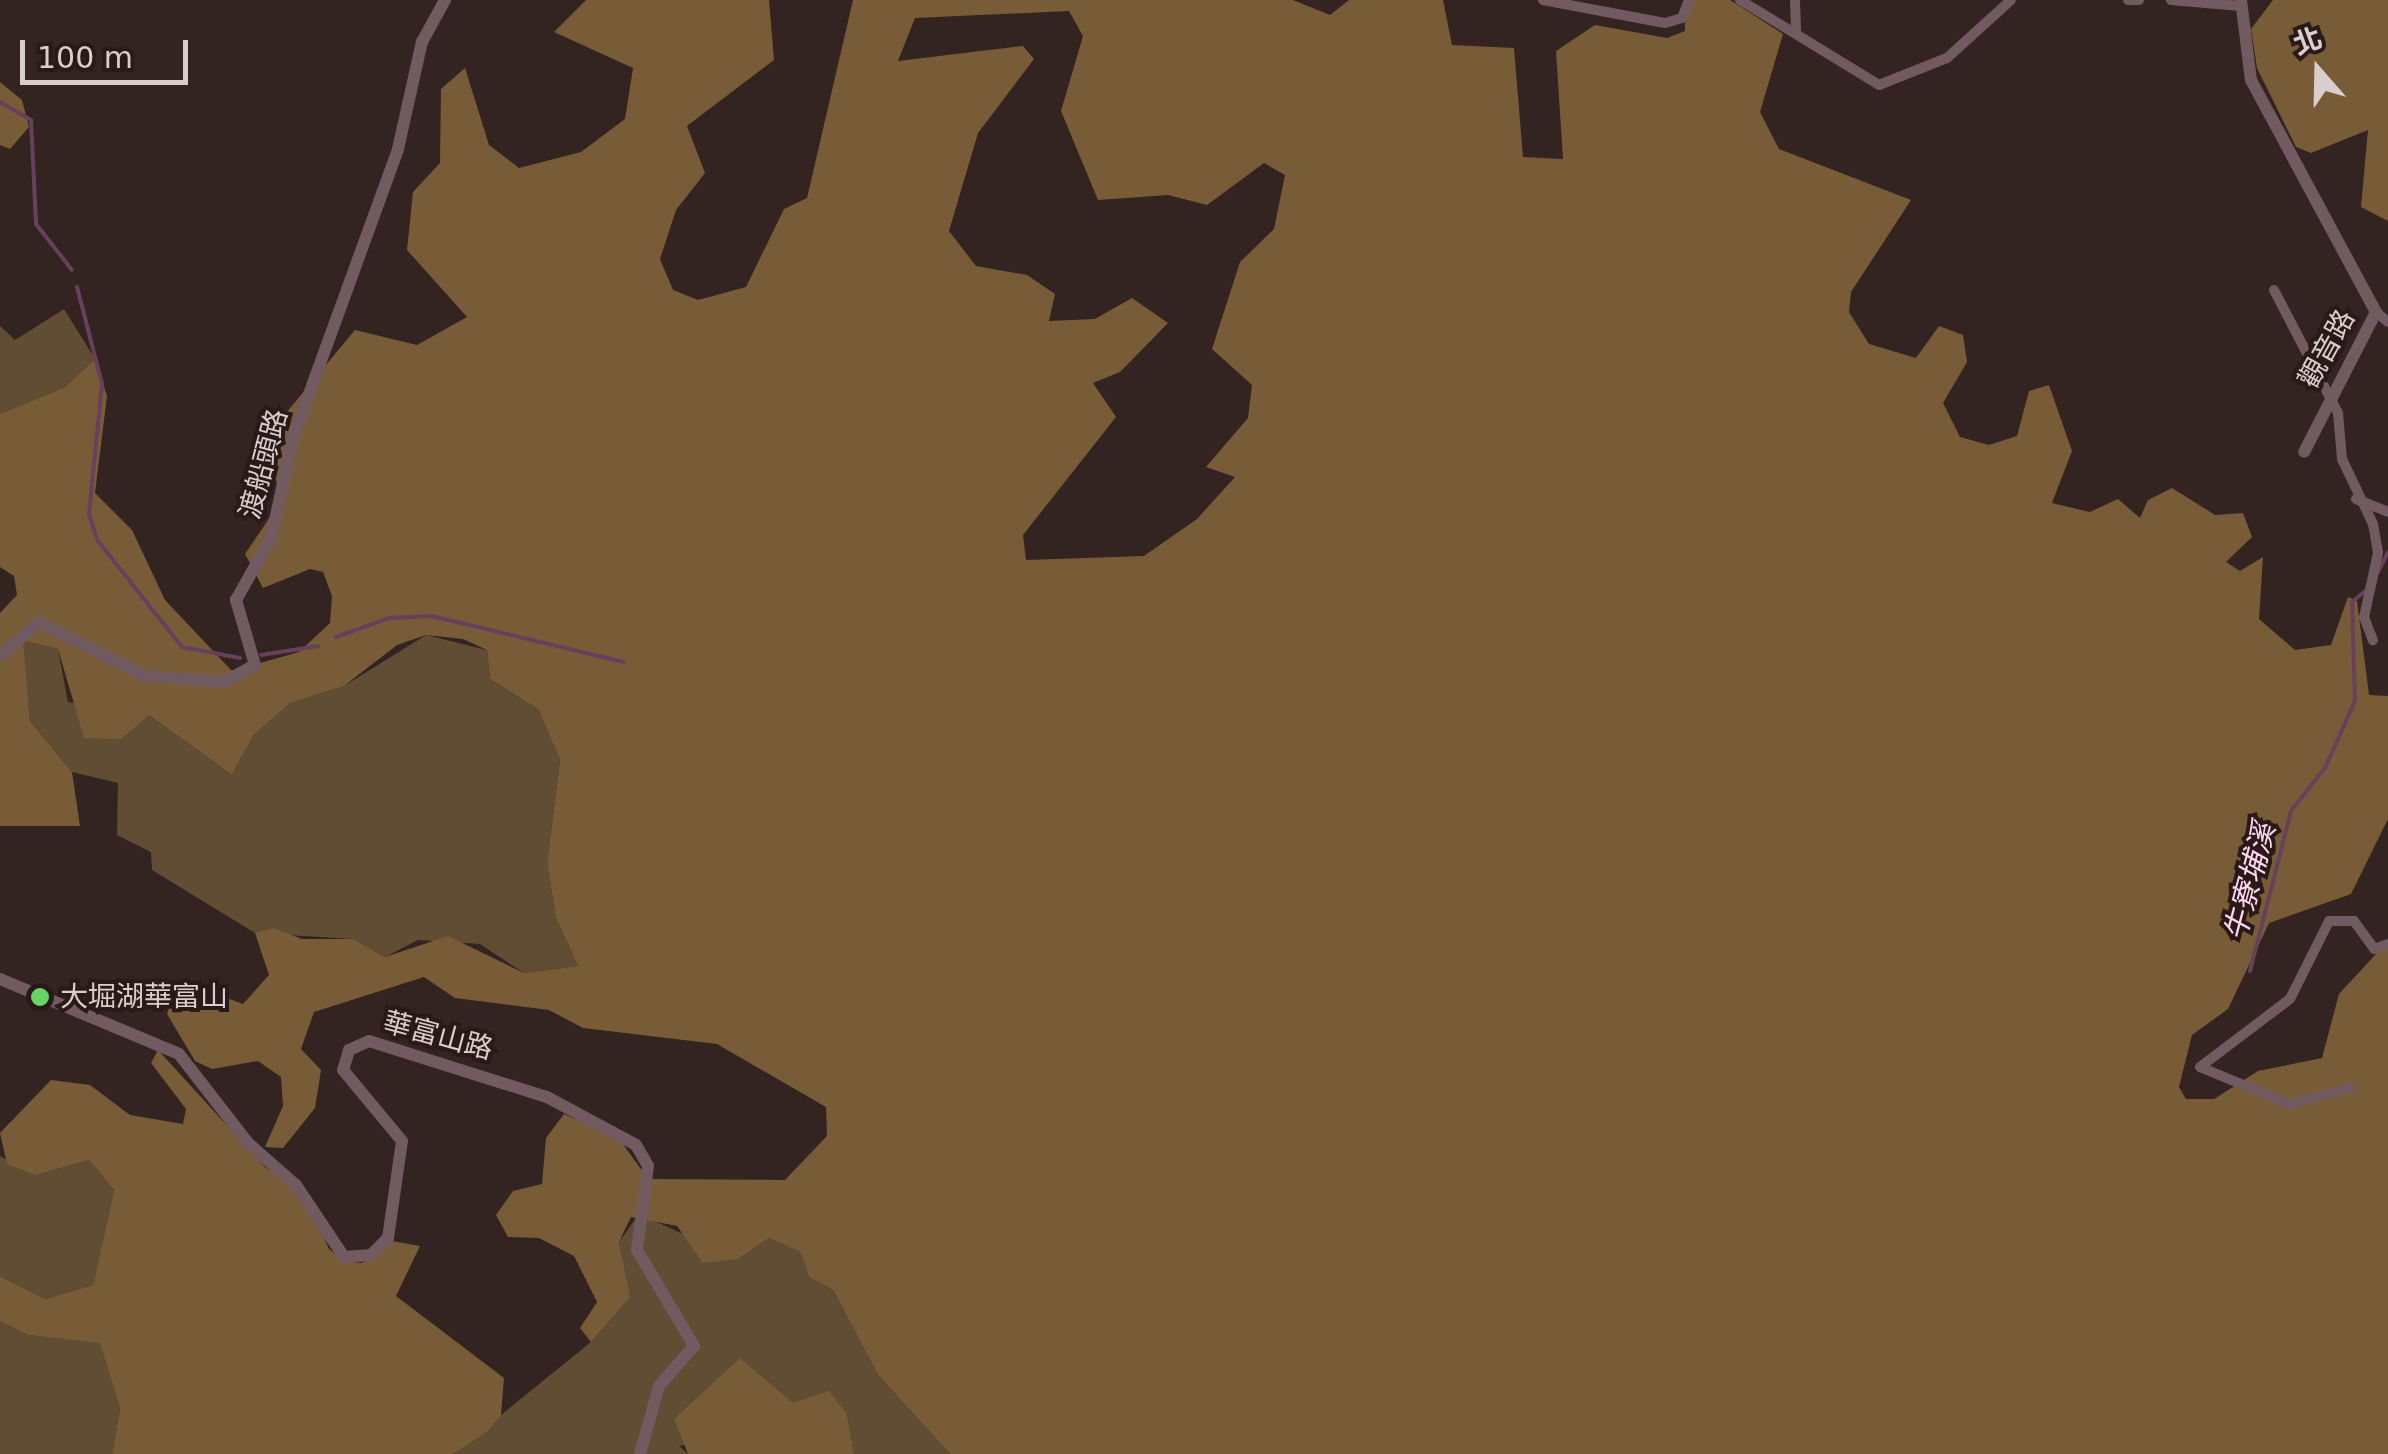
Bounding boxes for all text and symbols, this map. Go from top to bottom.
scale bar [25,20,192,82]
north arrow [2268,20,2368,120]
text: 北 [2289,21,2326,62]
text: 100 m [37,40,133,75]
street label: 觀音路 [2292,304,2362,394]
street label: 渡船頭路 [233,406,295,522]
water label: 牛寮埔溪 [2217,819,2283,945]
place label: 大堀湖華富山 [60,980,228,1014]
marker: 大堀湖華富山 [29,986,51,1008]
street label: 華富山路 [380,1005,496,1067]

